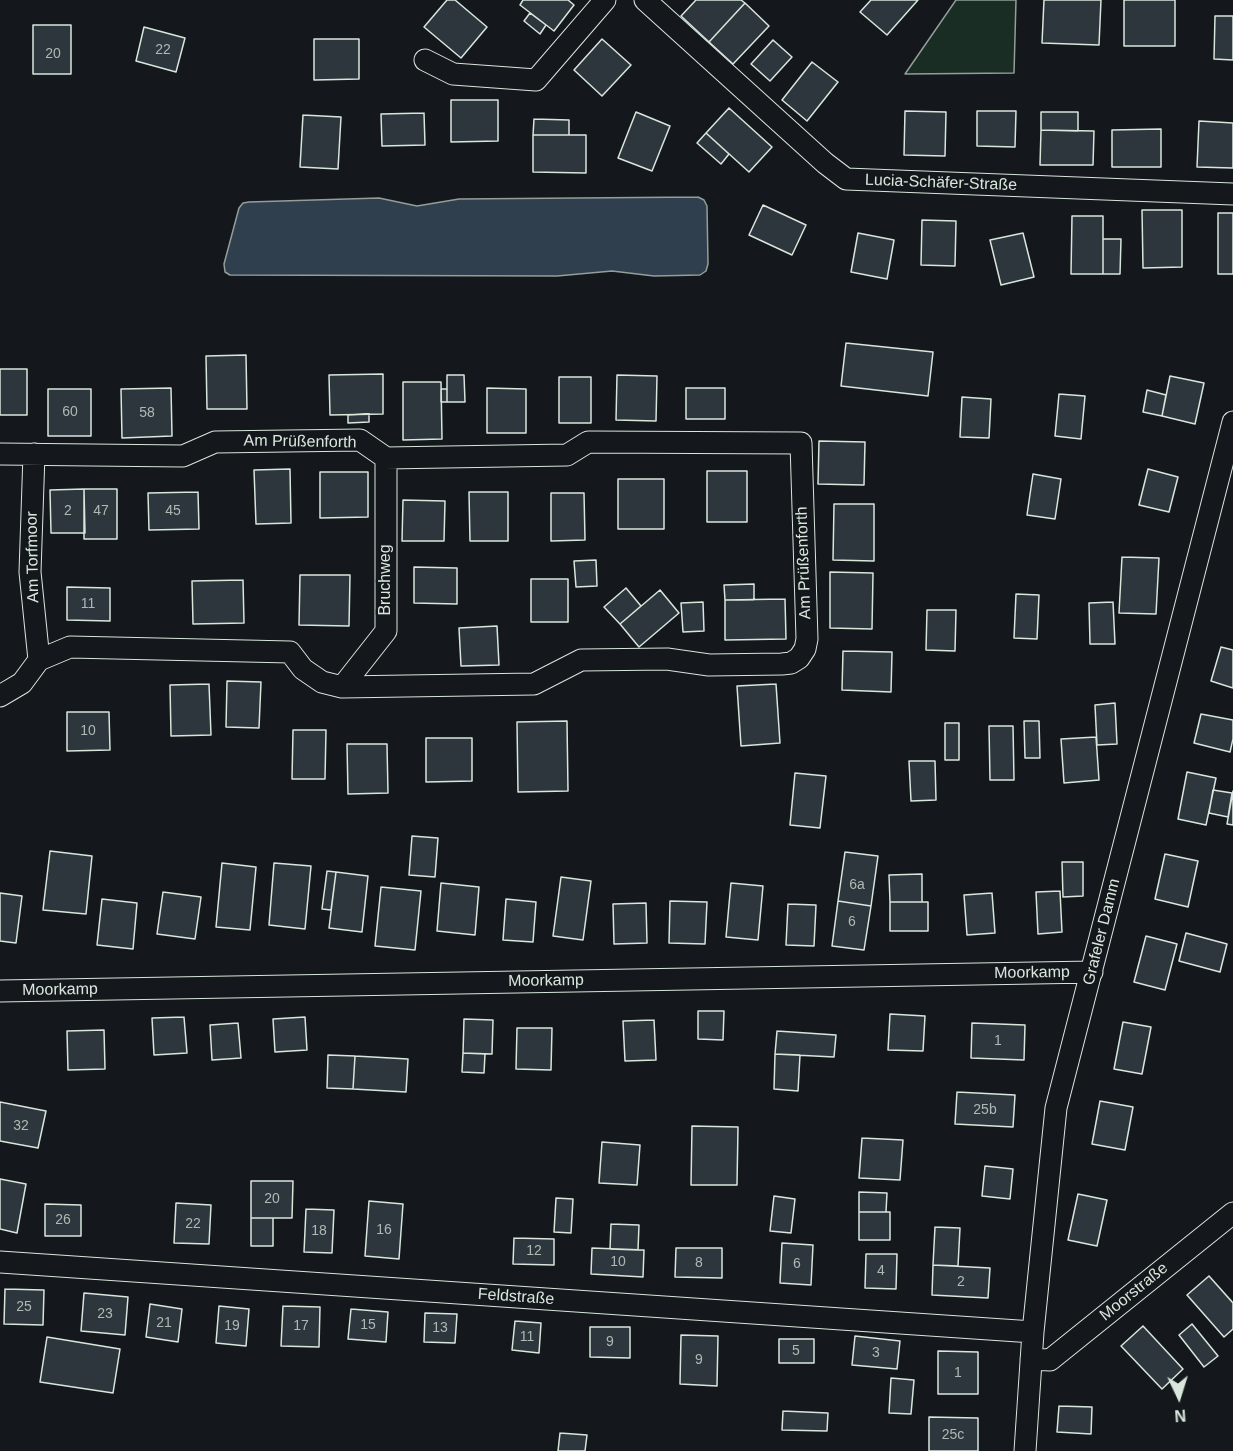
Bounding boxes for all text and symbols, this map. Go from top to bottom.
house number: 22 [155,42,171,58]
house number: 20 [45,46,61,62]
street label: Lucia-Schäfer-Straße [865,171,1017,195]
house number: 60 [62,404,78,420]
house number: 58 [139,405,155,421]
street label: Am Prüßenforth [243,431,357,453]
house number: 2 [64,503,72,519]
house number: 47 [93,503,109,519]
house number: 45 [165,503,181,519]
street label: Am Prüßenforth [792,506,816,620]
street label: Am Torfmoor [23,511,43,603]
street label: Bruchweg [376,544,396,616]
house number: 11 [81,596,95,612]
house number: 10 [80,723,96,739]
house number: 6a [849,877,865,893]
street label: Grafeler Damm [1079,877,1125,987]
house number: 6 [848,914,856,930]
street label: Moorkamp [994,963,1070,983]
street label: Moorkamp [508,971,584,991]
street label: Moorkamp [22,980,98,1000]
house number: 1 [994,1033,1002,1049]
house number: 25b [973,1102,997,1118]
house number: 32 [13,1118,29,1134]
house number: 20 [264,1191,280,1207]
house number: 26 [55,1212,71,1228]
house number: 22 [185,1216,201,1232]
house number: 16 [376,1222,392,1238]
house number: 18 [311,1223,327,1239]
house number: 12 [526,1243,542,1259]
house number: 10 [610,1254,626,1270]
house number: 8 [695,1255,703,1271]
house number: 6 [793,1256,801,1272]
street label: Moorstraße [1096,1259,1172,1325]
house number: 4 [877,1263,885,1279]
house number: 2 [957,1274,965,1290]
street label: Feldstraße [477,1285,555,1309]
house number: 25 [16,1299,32,1315]
house number: 23 [97,1306,113,1322]
house number: 21 [156,1315,172,1331]
house number: 15 [360,1317,376,1333]
house number: 19 [224,1318,240,1334]
house number: 17 [293,1318,309,1334]
house number: 13 [432,1320,448,1336]
house number: 11 [520,1329,534,1345]
house number: 9 [606,1334,614,1350]
house number: 5 [792,1343,800,1359]
house number: 3 [872,1345,880,1361]
house number: 9 [695,1352,703,1368]
house number: 1 [954,1365,962,1381]
north arrow [1149,1367,1209,1427]
text: N [1174,1407,1187,1424]
house number: 25c [942,1427,964,1443]

